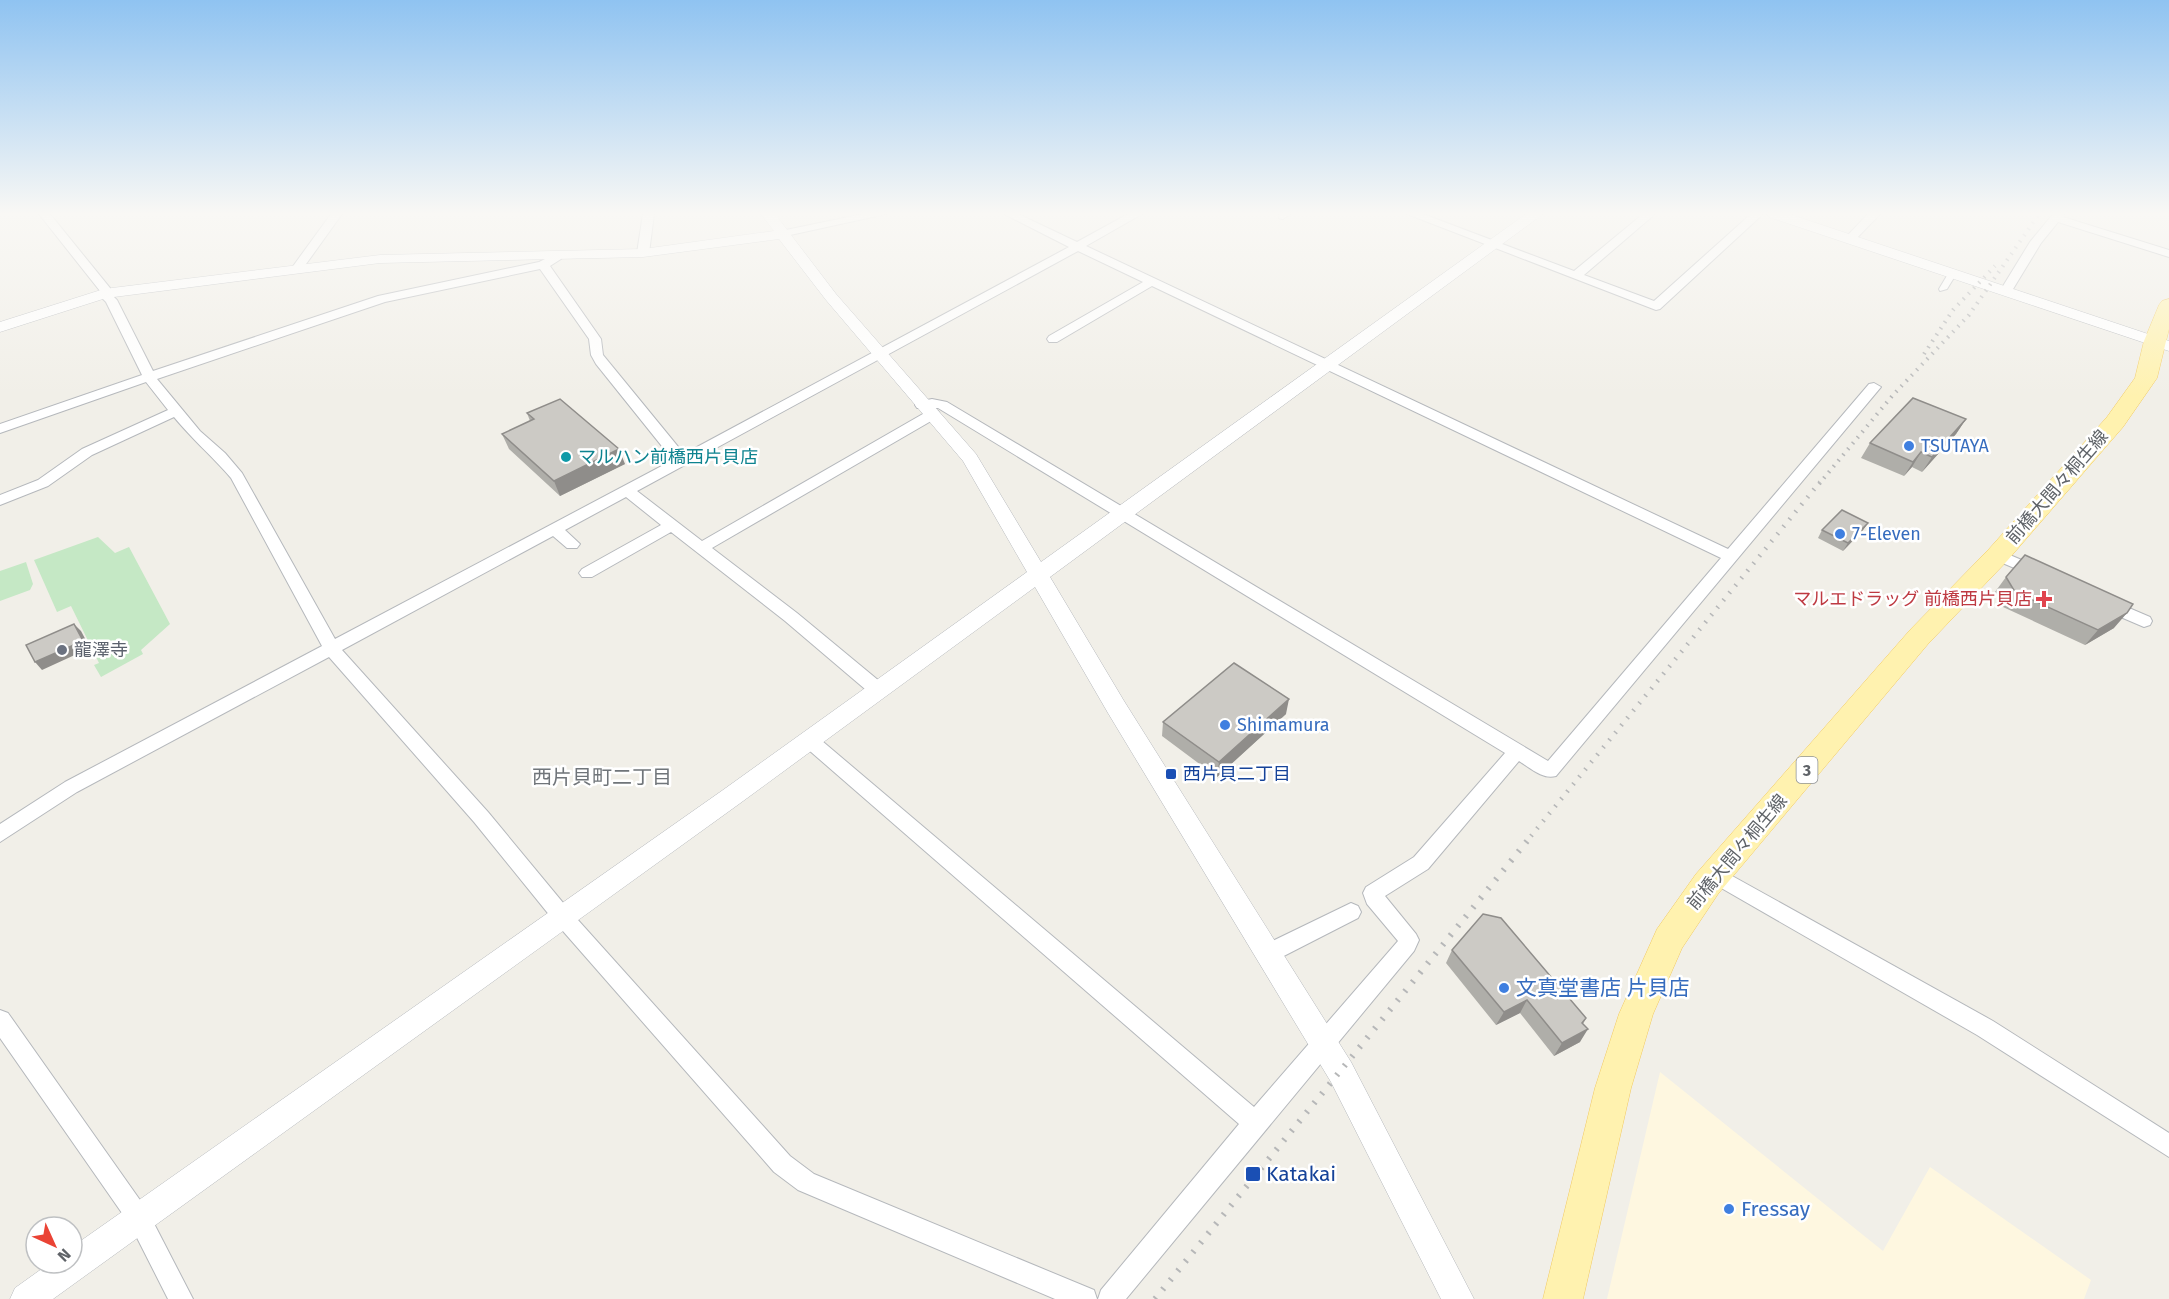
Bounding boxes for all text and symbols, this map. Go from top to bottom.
street label: 前橋大間々桐生線 [2001,425,2113,549]
place label: TSUTAYA [1921,435,1990,457]
marker: TSUTAYA [1902,439,1916,453]
place label: マルハン前橋西片貝店 [578,446,758,468]
marker: マルハン前橋西片貝店 [559,450,573,464]
place label: 7-Eleven [1852,523,1921,545]
marker: 7-Eleven [1833,527,1847,541]
place label: マルエドラッグ 前橋西片貝店 [1793,588,2032,610]
marker: マルエドラッグ 前橋西片貝店 [2037,592,2051,606]
place label: 龍澤寺 [74,639,128,661]
marker: 龍澤寺 [55,643,69,657]
place label: Shimamura [1237,714,1330,736]
marker: Shimamura [1218,718,1232,732]
road number: 3 [1796,757,1818,783]
place label: 西片貝二丁目 [1183,763,1291,785]
district label: 西片貝町二丁目 [532,765,672,789]
marker: 西片貝二丁目 [1164,767,1178,781]
street label: 前橋大間々桐生線 [1682,790,1792,914]
place label: 文真堂書店 片貝店 [1516,975,1690,1001]
marker: 文真堂書店 片貝店 [1497,981,1511,995]
place label: Katakai [1266,1161,1336,1187]
marker: Katakai [1244,1165,1262,1183]
place label: Fressay [1741,1196,1811,1222]
marker: Fressay [1722,1202,1736,1216]
north arrow [24,1215,84,1275]
text: N [54,1245,75,1266]

